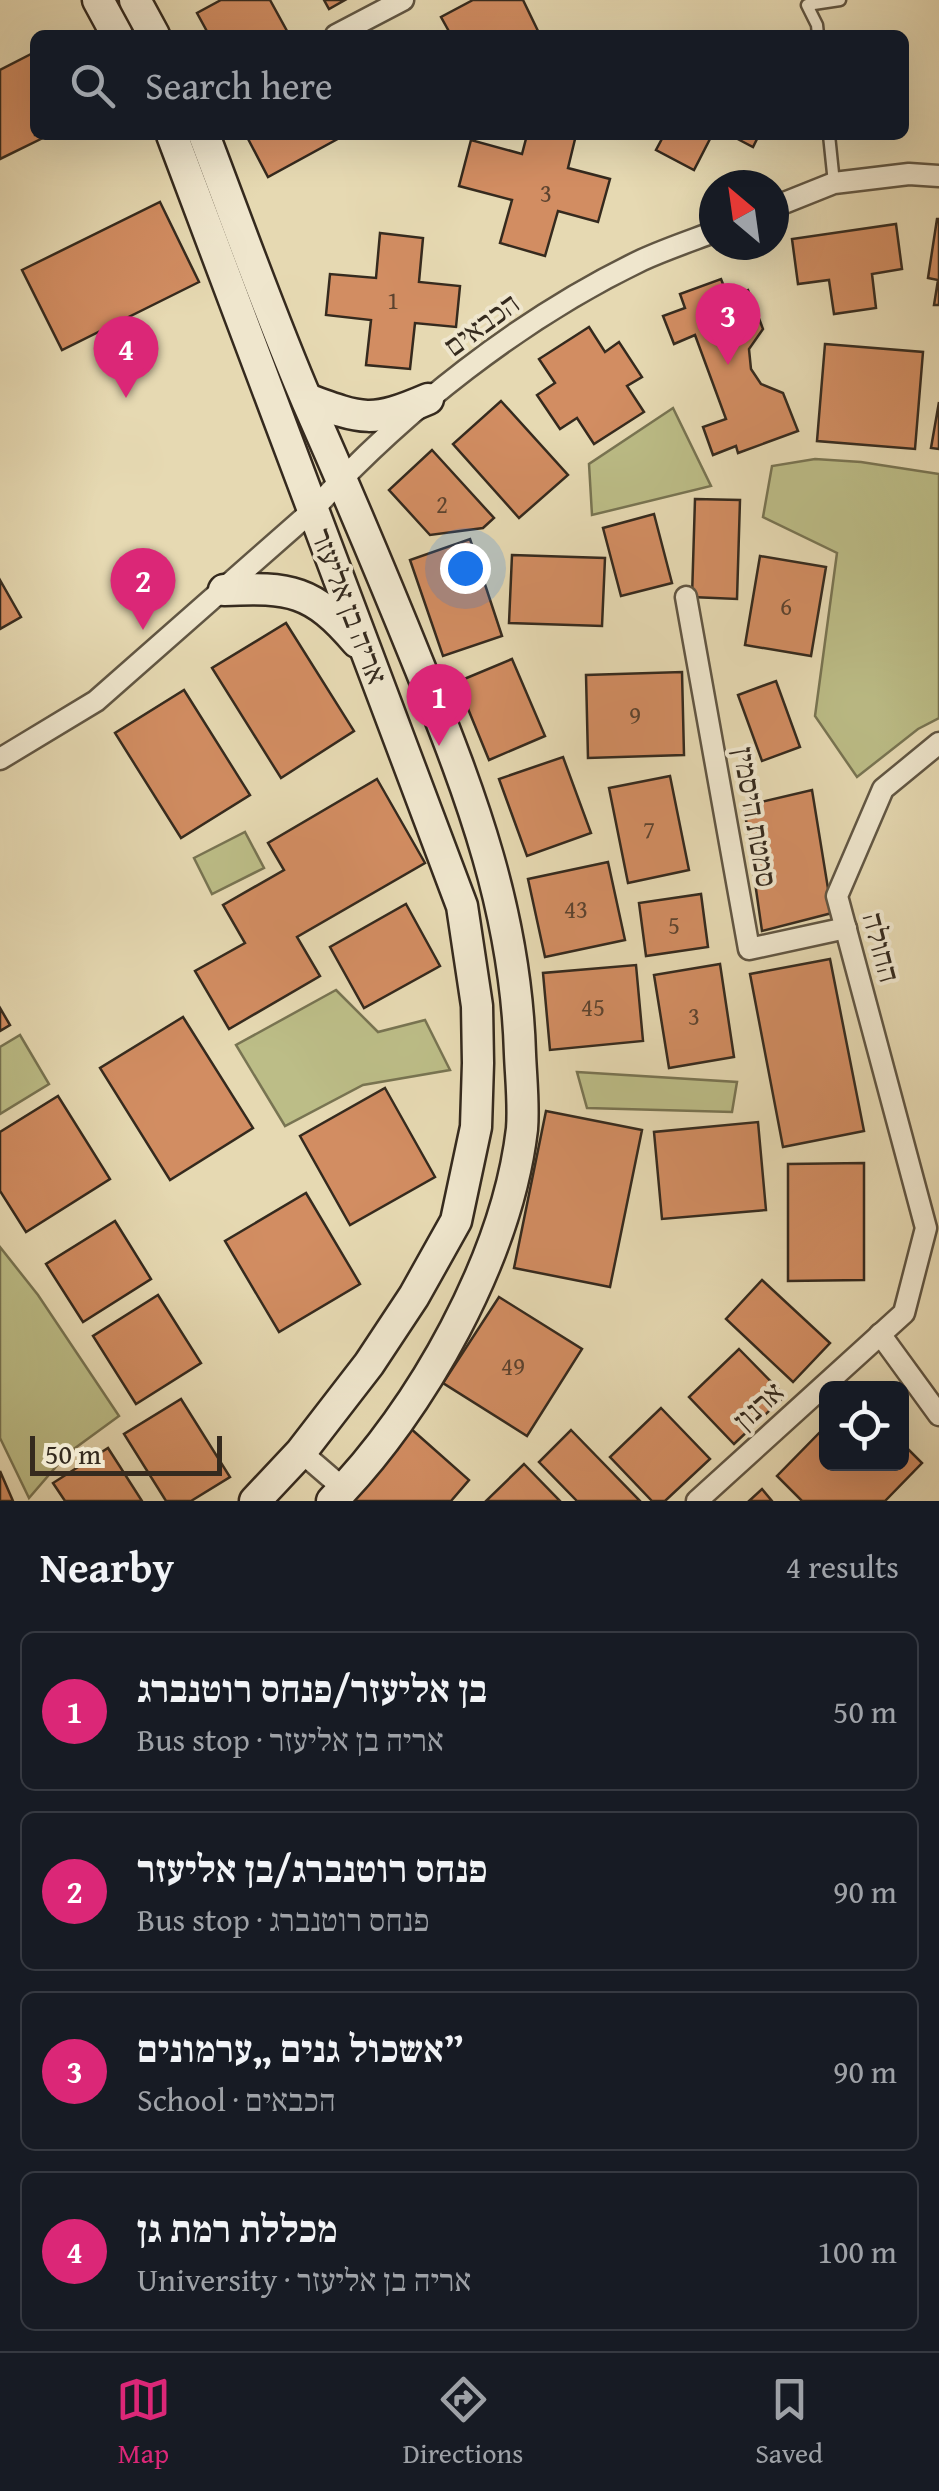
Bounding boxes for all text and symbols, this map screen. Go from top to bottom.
search box [30,30,909,140]
text: Search here [145,57,333,113]
icon: search [65,58,120,113]
north arrow [699,170,789,260]
house number: 3 [540,175,552,211]
street label: הכבאים [434,281,528,367]
house number: 1 [387,282,399,318]
pin: 3 [696,282,760,365]
pin: 4 [94,316,158,398]
house number: 2 [436,486,448,522]
street label: אריה בן אליעזר [300,522,400,690]
your location [440,543,491,594]
pin: 2 [110,548,176,630]
house number: 6 [780,588,792,624]
pin: 1 [406,664,472,746]
house number: 9 [629,697,641,733]
street label: סמטת היסמין [722,744,790,890]
house number: 7 [643,811,655,847]
house number: 43 [564,891,588,927]
house number: 5 [668,907,680,943]
street label: החולה [852,907,912,987]
house number: 45 [581,989,605,1025]
house number: 3 [688,998,700,1034]
house number: 49 [501,1348,525,1384]
street label: ארנון [723,1370,793,1440]
map controls [819,1381,909,1471]
button: locate [819,1381,909,1471]
scale bar [30,1431,222,1476]
text: 50 m [45,1433,101,1474]
text: Nearby [40,1536,174,1597]
text: 4 results [786,1543,899,1590]
text: בן אליעזר/פנחס רוטנברג [137,1660,487,1716]
text: 1 [66,1688,83,1735]
text: 50 m [833,1688,897,1735]
text: Bus stop · אריה בן אליעזר [137,1716,444,1763]
text: פנחס רוטנברג/בן אליעזר [137,1840,487,1896]
text: 2 [66,1868,83,1915]
text: 90 m [833,1868,897,1915]
text: Bus stop · פנחס רוטנברג [137,1896,429,1943]
text: אשכול גנים „ערמונים” [137,2020,464,2076]
text: 3 [66,2048,83,2095]
text: 90 m [833,2048,897,2095]
text: School · הכבאים [137,2076,336,2123]
text: מכללת רמת גן [137,2200,338,2256]
text: 4 [66,2228,83,2275]
text: 100 m [818,2228,897,2275]
text: University · אריה בן אליעזר [137,2256,471,2303]
tab: Map [116,2372,171,2473]
tab: Directions [403,2372,523,2473]
tab: Saved [755,2372,823,2473]

